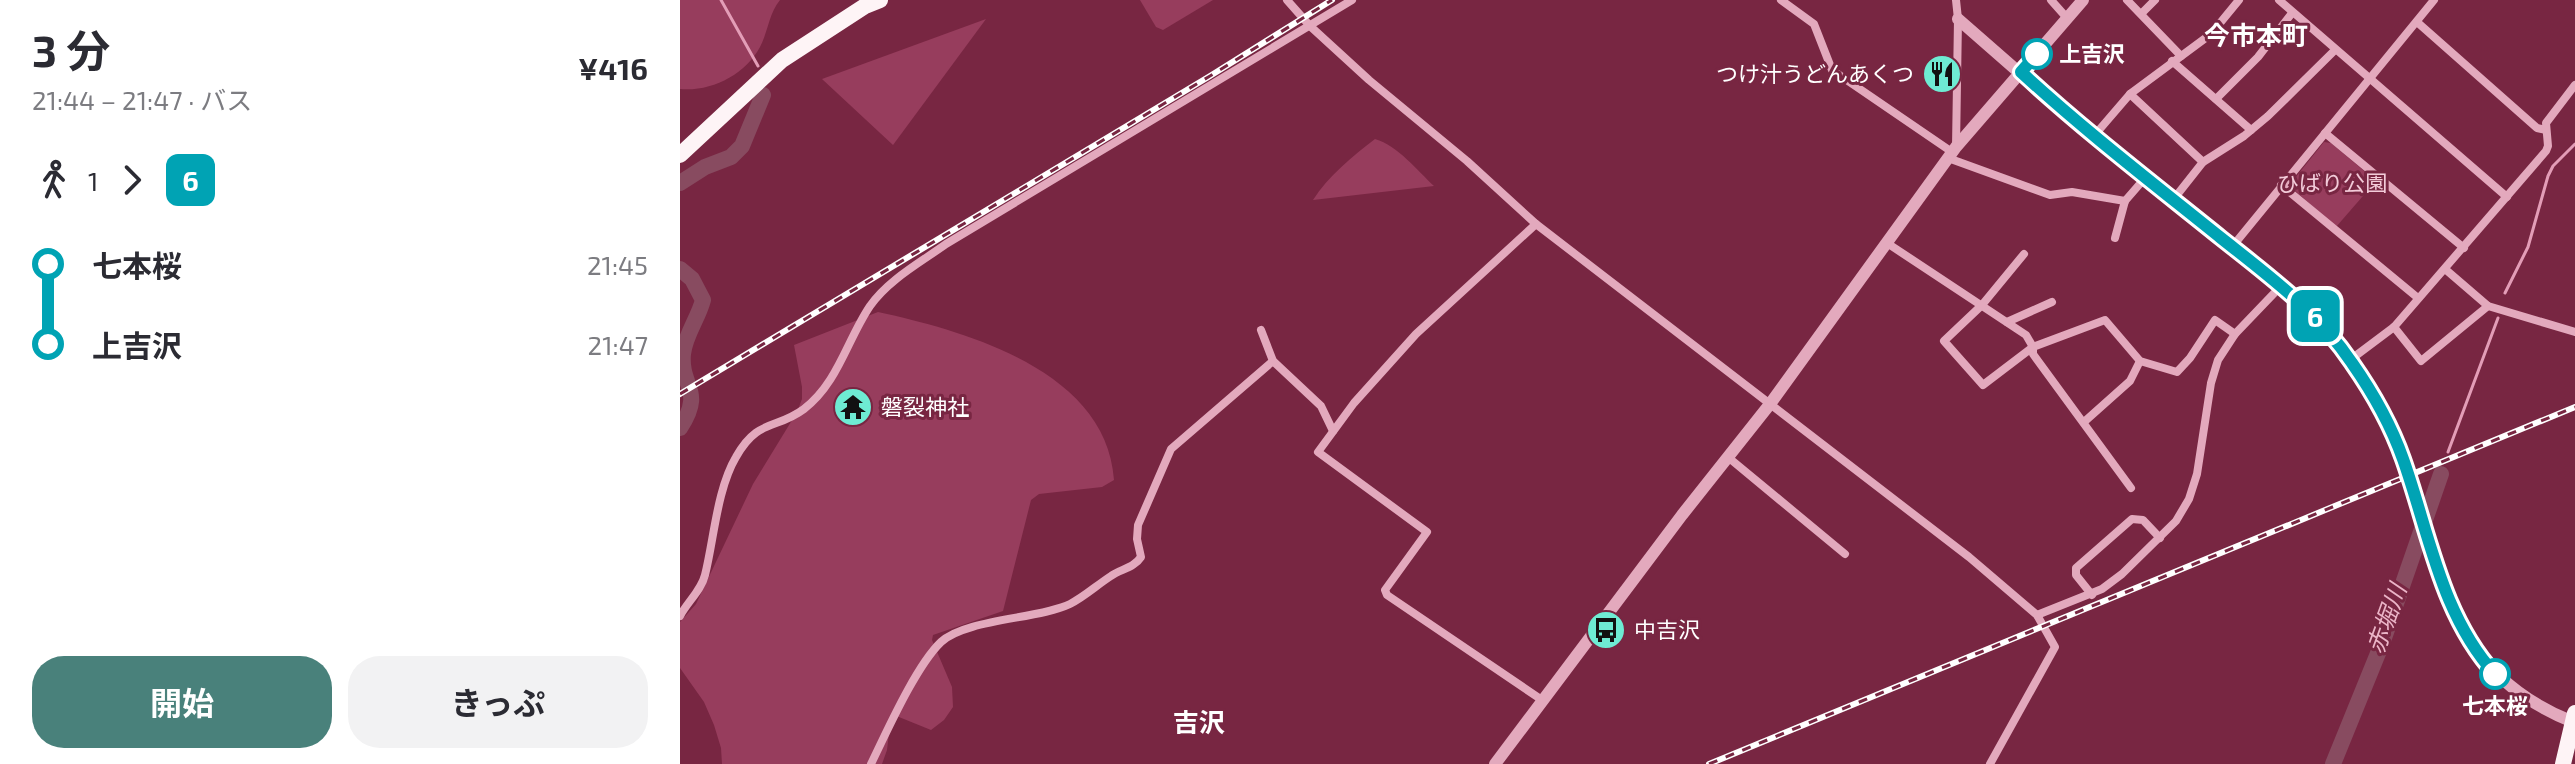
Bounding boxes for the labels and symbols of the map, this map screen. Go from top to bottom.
district label: 今市本町 [2204,19,2308,50]
marker: 上吉沢 [2022,39,2052,69]
place label: 上吉沢 [2059,40,2125,66]
restaurant icon: つけ汁うどんあくつ [1921,53,1963,95]
place label: つけ汁うどんあくつ [1716,60,1914,86]
park label: ひばり公園 [2277,169,2387,195]
line badge: 6 [2289,290,2341,342]
temple icon: 磐裂神社 [832,386,874,428]
place label: 磐裂神社 [881,393,969,419]
water label: 赤堀川 [2360,577,2413,657]
bus stop icon: 中吉沢 [1585,609,1627,651]
place label: 中吉沢 [1634,616,1700,642]
marker: 七本桜 [2480,659,2510,689]
place label: 七本桜 [2462,692,2528,718]
district label: 吉沢 [1173,706,1225,737]

